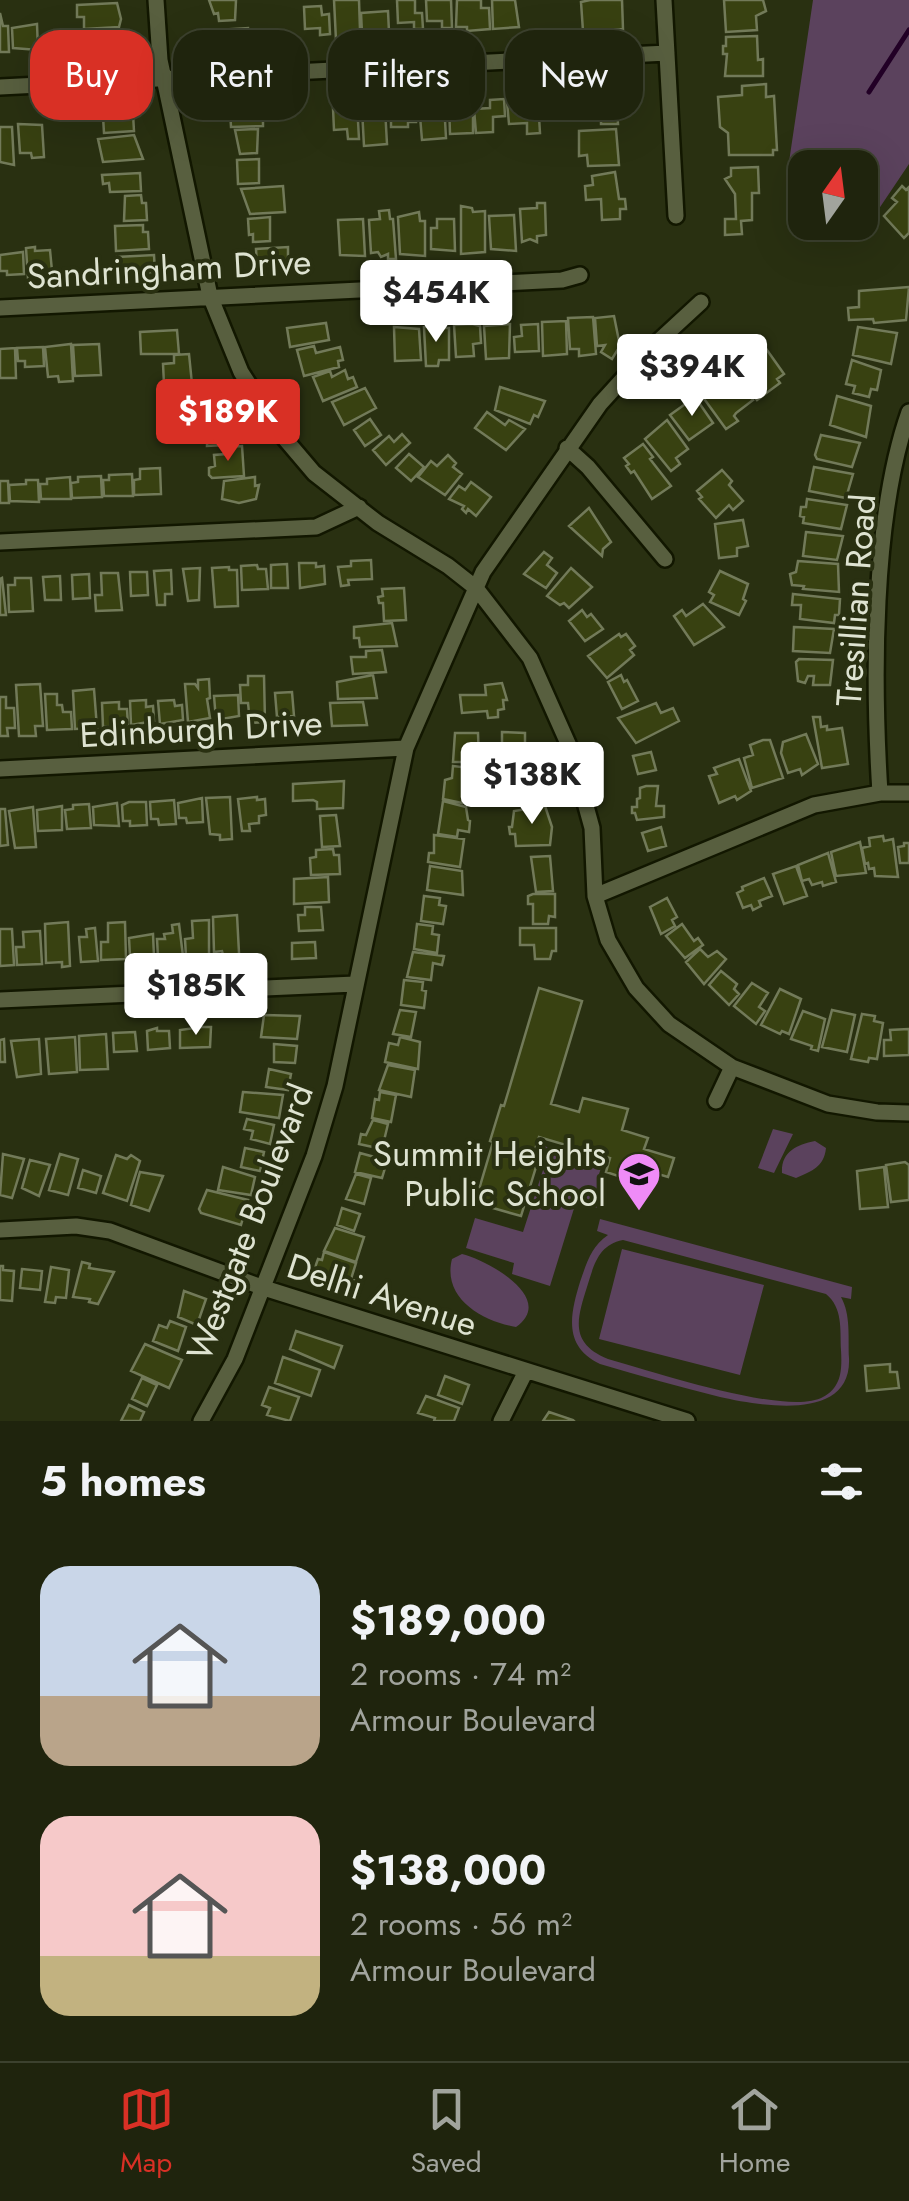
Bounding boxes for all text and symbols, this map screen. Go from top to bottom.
chip: Buy [30,30,153,120]
chip: Rent [173,30,308,120]
chip: Filters [328,30,485,120]
chip: New [505,30,643,120]
north arrow [788,150,878,240]
map controls [788,150,878,240]
street label: Sandringham Drive [26,237,312,301]
pin: $454K [366,260,506,345]
text: $454K [382,269,490,315]
pin: $394K [622,334,762,419]
text: $394K [639,343,745,389]
pin: $189K [158,379,298,464]
text: $189K [178,388,278,434]
street label: Tresillian Road [824,492,888,708]
street label: Edinburgh Drive [78,698,324,760]
pin: $138K [462,742,602,827]
text: $138K [483,751,581,797]
pin: $185K [126,953,266,1038]
text: $185K [146,962,246,1008]
street label: Westgate Boulevard [174,1076,326,1368]
place label: Summit Heights Public School [373,1129,606,1219]
school or university icon: Summit Heights Public School [616,1151,662,1212]
street label: Delhi Avenue [281,1241,483,1349]
text: 5 homes [40,1451,206,1512]
icon: filters [814,1454,869,1509]
text: $189,000 [350,1590,546,1651]
icon: home [120,1606,240,1726]
text: 2 rooms · 74 m² [350,1651,571,1697]
text: Armour Boulevard [350,1697,596,1743]
text: $138,000 [350,1840,546,1901]
icon: home [120,1856,240,1976]
text: 2 rooms · 56 m² [350,1901,572,1947]
text: Armour Boulevard [350,1947,596,1993]
tab: Map [119,2082,174,2183]
tab: Saved [411,2082,482,2183]
tab: Home [719,2082,790,2183]

